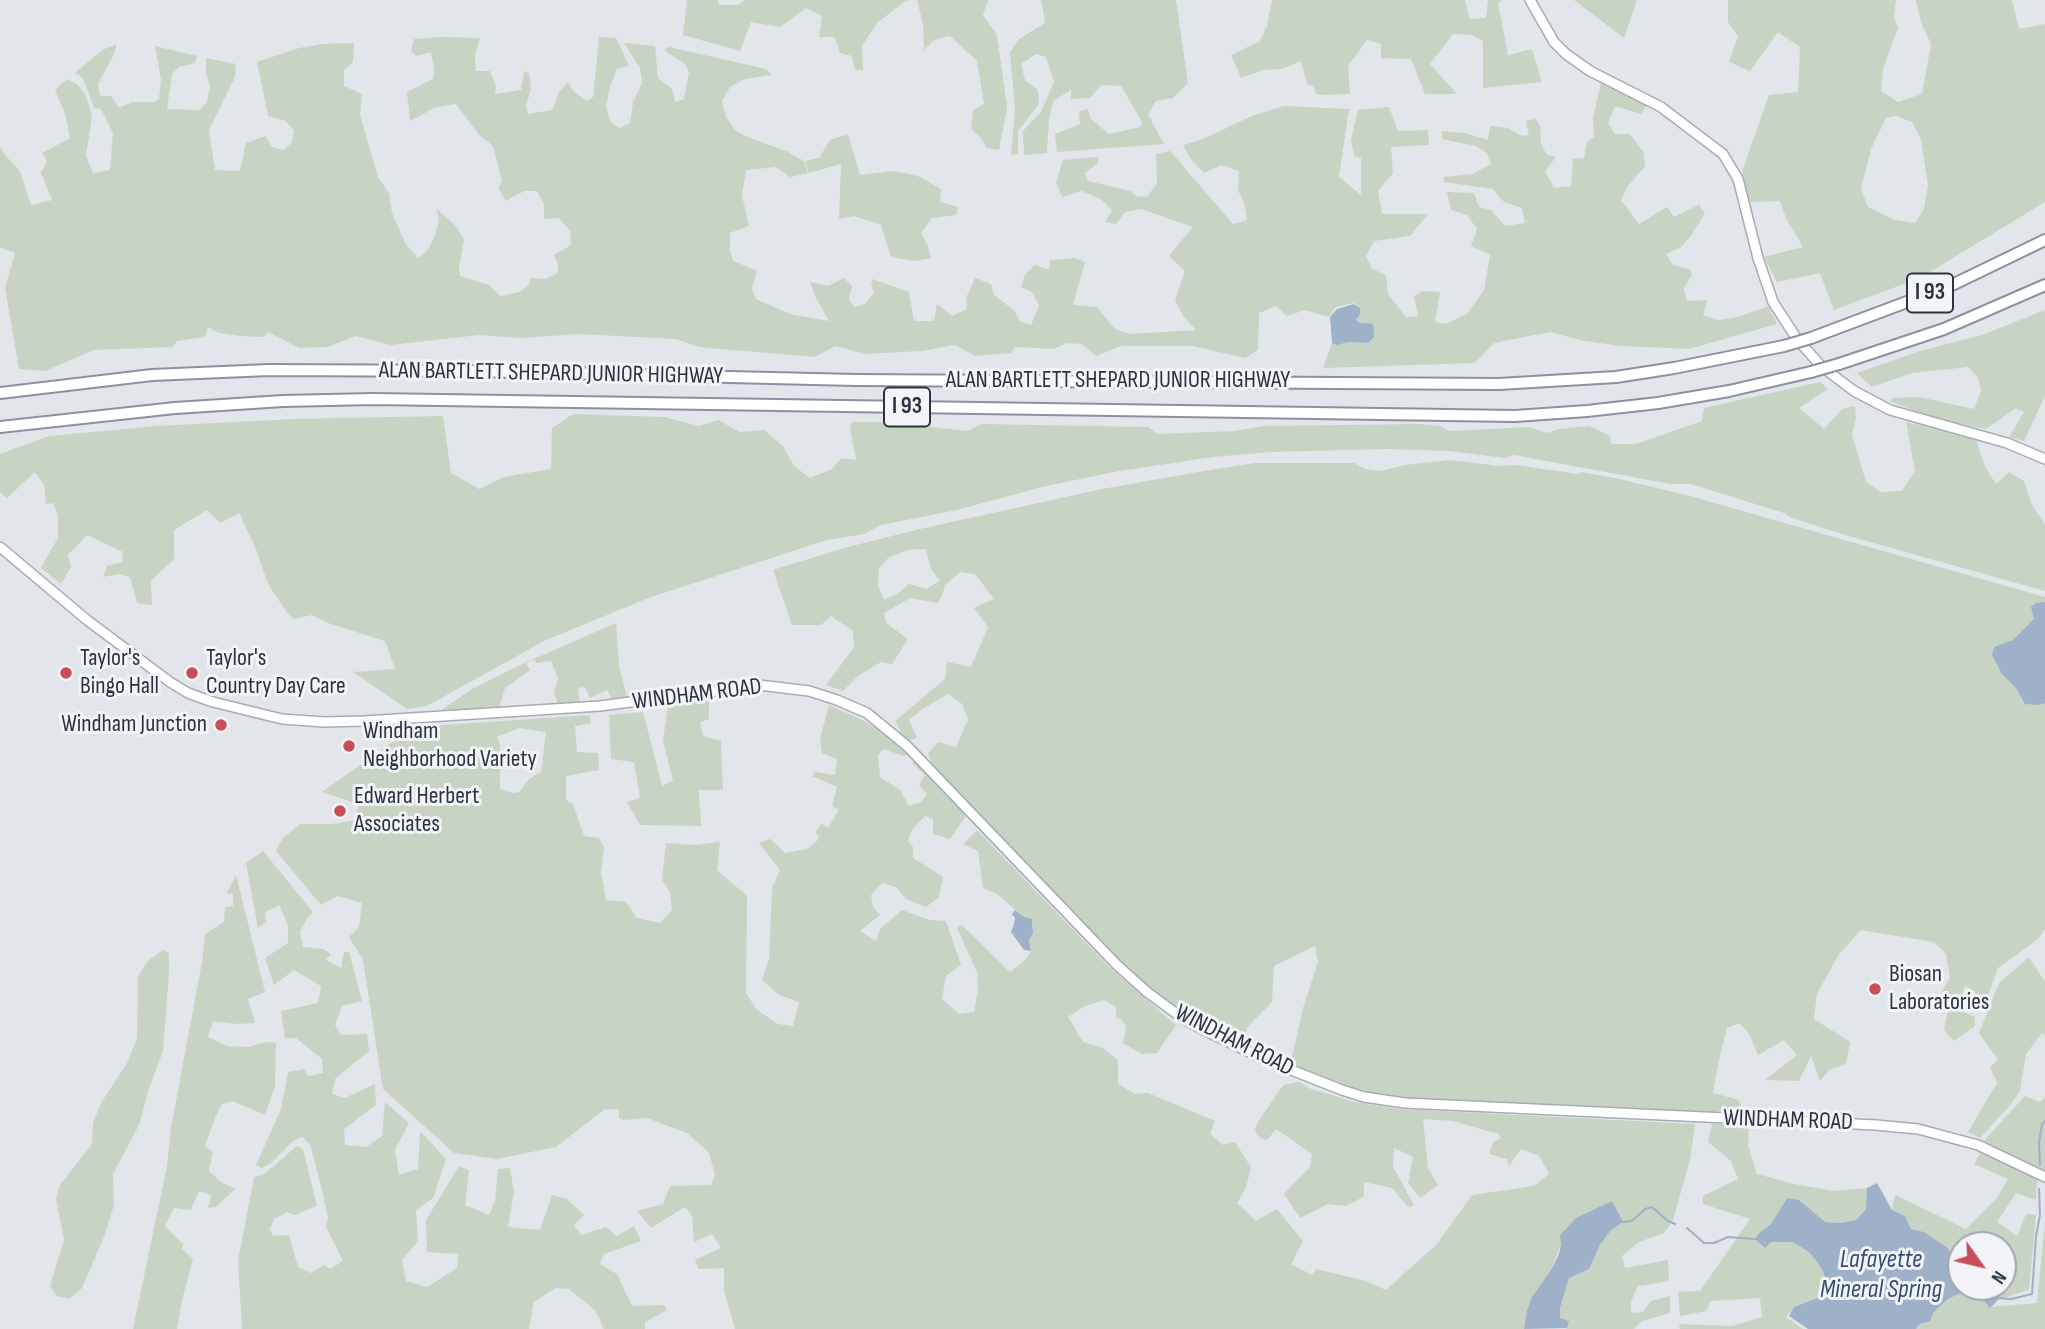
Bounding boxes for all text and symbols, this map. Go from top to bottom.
road number: I 93 [1907,274,1953,312]
street label: ALAN BARTLETT SHEPARD JUNIOR HIGHWAY [379,357,723,391]
street label: ALAN BARTLETT SHEPARD JUNIOR HIGHWAY [946,367,1290,395]
road number: I 93 [884,388,930,426]
place label: Taylor's Bingo Hall [80,645,159,701]
place label: Taylor's Country Day Care [206,645,346,701]
marker: Taylor's Bingo Hall [58,665,74,681]
marker: Taylor's Country Day Care [184,665,200,681]
street label: WINDHAM ROAD [631,673,763,717]
place label: Windham Junction [61,711,207,739]
marker: Windham Junction [213,717,229,733]
place label: Windham Neighborhood Variety [363,718,537,774]
marker: Windham Neighborhood Variety [341,738,357,754]
place label: Edward Herbert Associates [354,783,479,839]
marker: Edward Herbert Associates [332,803,348,819]
place label: Biosan Laboratories [1889,961,1989,1017]
marker: Biosan Laboratories [1867,981,1883,997]
street label: WINDHAM ROAD [1170,999,1298,1083]
street label: WINDHAM ROAD [1723,1104,1853,1138]
north arrow [1947,1231,2017,1301]
water label: Lafayette Mineral Spring [1820,1244,1942,1306]
text: N [1986,1266,2011,1288]

